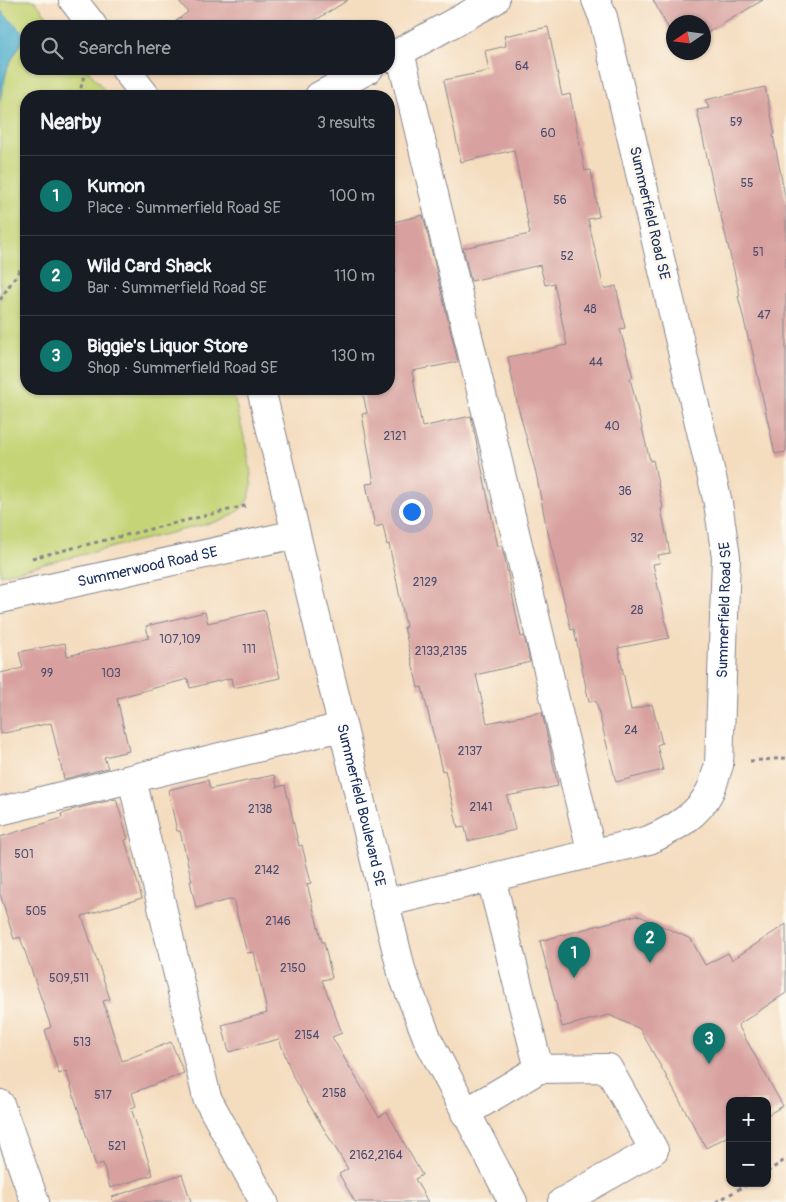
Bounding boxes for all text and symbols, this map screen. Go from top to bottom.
north arrow [666,15,711,60]
search box [20,20,395,75]
icon: search [38,34,66,62]
text: Search here [78,36,171,60]
house number: 64 [515,59,529,74]
text: Nearby [40,109,101,136]
text: 3 results [317,113,375,133]
house number: 59 [730,115,742,130]
house number: 60 [540,126,556,141]
street label: Summerfield Road SE [625,145,674,282]
text: Kumon [87,174,145,198]
house number: 55 [740,176,754,191]
text: 1 [53,186,59,206]
text: 100 m [329,186,375,206]
house number: 56 [553,193,567,208]
text: Place · Summerfield Road SE [87,198,281,218]
house number: 51 [752,245,764,260]
house number: 52 [560,249,574,264]
text: Wild Card Shack [87,254,211,278]
text: 2 [52,266,60,286]
text: 110 m [334,266,375,286]
text: Bar · Summerfield Road SE [87,278,267,298]
house number: 48 [583,302,597,317]
house number: 47 [757,308,771,323]
text: Biggie's Liquor Store [87,334,248,358]
text: 3 [52,346,60,366]
text: 130 m [331,346,375,366]
house number: 44 [589,355,603,370]
text: Shop · Summerfield Road SE [87,358,278,378]
house number: 40 [604,419,620,434]
house number: 2121 [384,429,406,444]
house number: 36 [618,484,632,499]
your location [399,499,425,525]
house number: 32 [630,531,644,546]
street label: Summerfield Road SE [713,540,736,678]
street label: Summerwood Road SE [76,542,220,592]
house number: 2129 [413,575,437,590]
house number: 28 [631,603,643,618]
house number: 107,109 [159,632,201,647]
house number: 111 [242,642,256,657]
house number: 2133,2135 [415,644,467,659]
house number: 99 [41,666,53,681]
house number: 103 [101,666,121,681]
street label: Summerfield Boulevard SE [332,722,390,889]
house number: 24 [624,723,638,738]
house number: 2137 [458,744,483,759]
house number: 2141 [469,800,493,815]
house number: 2138 [248,802,272,817]
house number: 501 [14,847,34,862]
house number: 2142 [254,863,280,878]
house number: 505 [25,904,47,919]
house number: 2146 [265,914,291,929]
pin: 2 [634,922,666,963]
pin: 1 [558,937,590,978]
house number: 2150 [280,961,306,976]
house number: 509,511 [49,971,89,986]
pin: 3 [693,1023,725,1064]
house number: 2154 [295,1028,319,1043]
house number: 513 [73,1035,91,1050]
house number: 2158 [322,1086,346,1101]
house number: 517 [94,1088,112,1103]
map controls [726,1097,771,1187]
button: + [726,1097,771,1142]
house number: 521 [108,1139,126,1154]
button: − [726,1142,771,1187]
house number: 2162,2164 [349,1148,403,1163]

